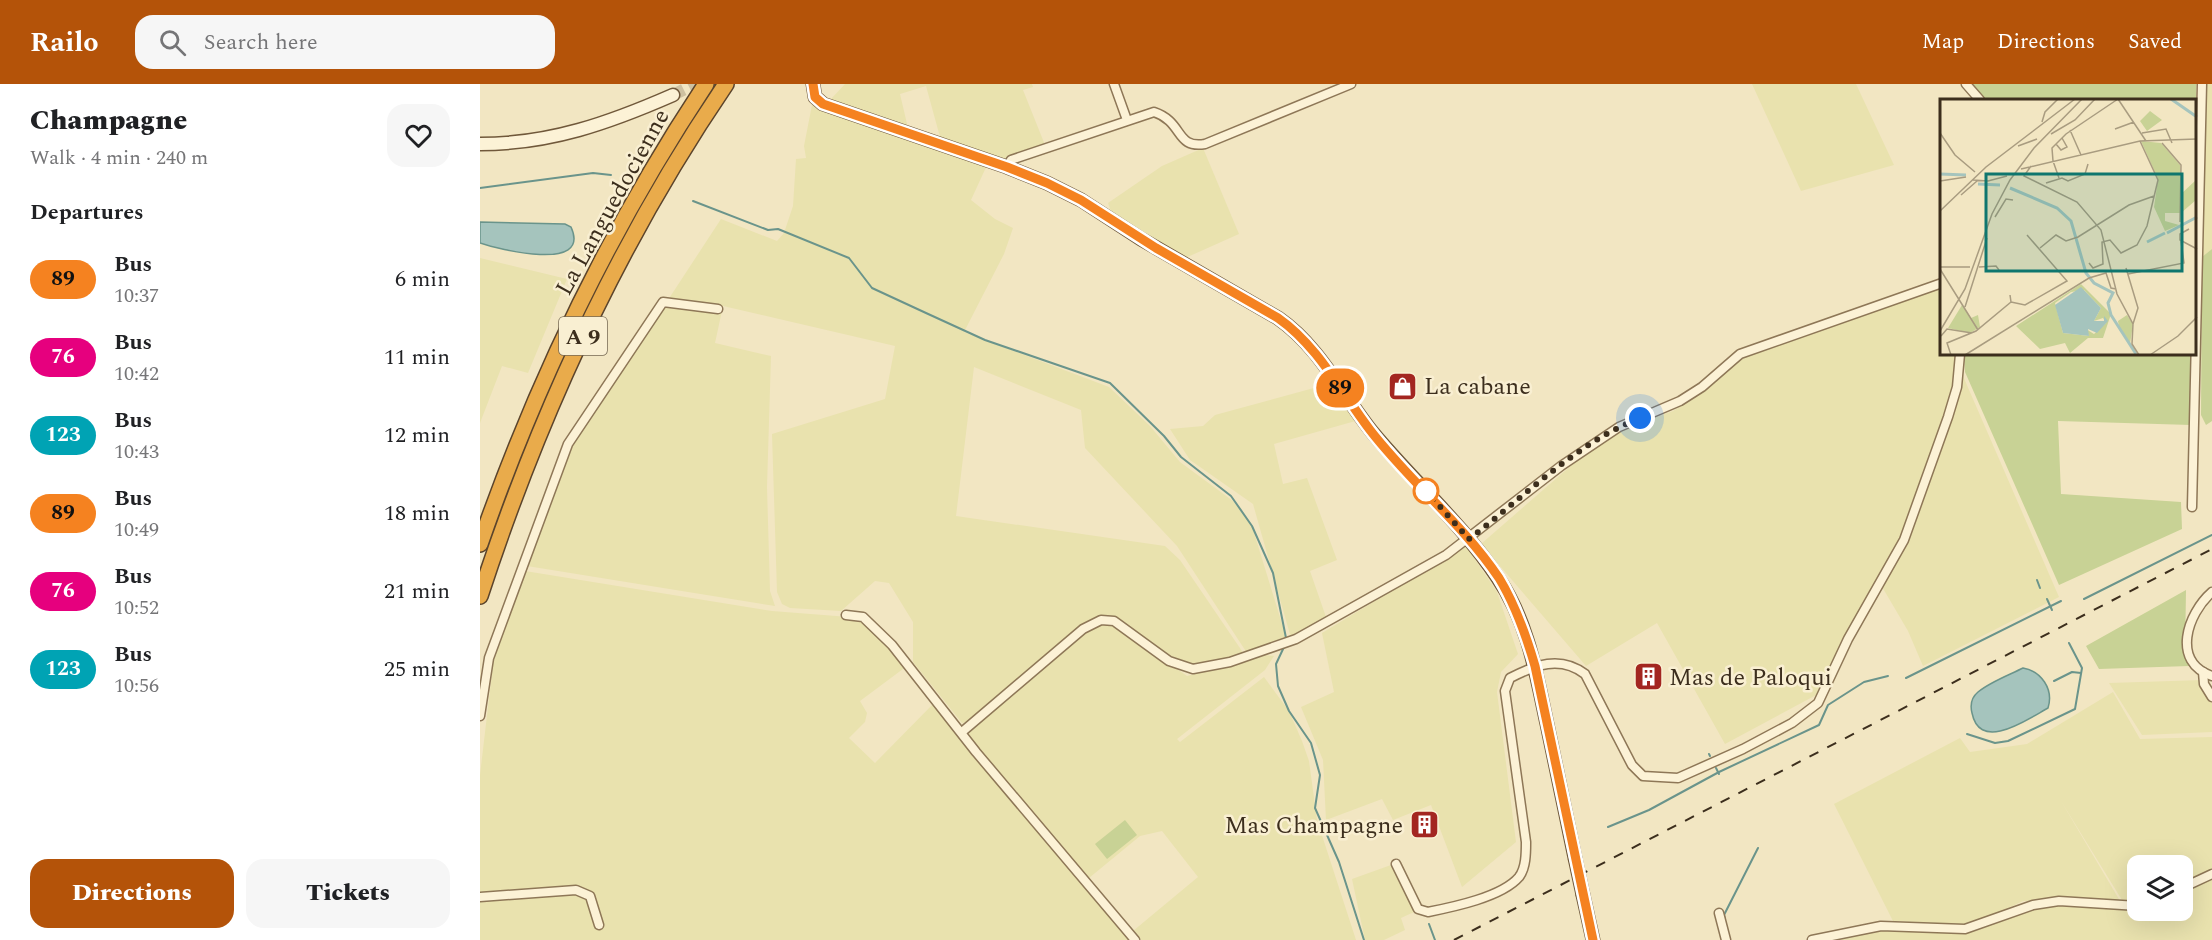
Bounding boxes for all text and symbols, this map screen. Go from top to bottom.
search box [135,15,555,69]
text: Railo [30,21,99,64]
icon: search [156,26,189,59]
text: Search here [204,26,318,59]
text: Map [1922,26,1964,58]
text: Directions [1997,26,2095,58]
text: Saved [2128,26,2182,58]
text: Champagne [30,99,187,142]
inset map [1940,99,2197,356]
street label: La Languedocienne [547,103,679,302]
button: heart [387,104,450,167]
text: Walk · 4 min · 240 m [30,143,208,173]
text: Departures [30,196,144,229]
text: Bus [114,248,152,281]
text: 89 [51,263,75,295]
text: 6 min [395,263,450,296]
text: 10:37 [114,281,159,311]
road number: A 9 [559,317,607,355]
text: Bus [114,326,152,359]
text: 76 [51,341,75,373]
text: 11 min [384,341,450,374]
text: 10:42 [114,359,159,389]
line badge: 89 [1313,368,1367,408]
place label: La cabane [1424,369,1531,405]
shop icon: La cabane [1387,370,1419,402]
text: 89 [1328,372,1352,404]
your location [1625,403,1655,433]
text: Bus [114,404,152,437]
text: 123 [45,419,81,451]
text: 12 min [384,419,450,452]
text: 10:43 [114,437,159,467]
unlabelled marker [1413,478,1439,504]
text: Bus [114,482,152,515]
text: 89 [51,497,75,529]
text: 18 min [384,497,450,530]
text: 10:49 [114,515,159,545]
text: Bus [114,560,152,593]
text: 76 [51,575,75,607]
text: 21 min [384,575,450,608]
text: 10:52 [114,593,159,623]
text: Bus [114,638,152,671]
text: 123 [45,653,81,685]
text: 25 min [384,653,450,686]
place label: Mas de Paloqui [1669,660,1832,696]
building icon: Mas de Paloqui [1632,661,1664,693]
text: 10:56 [114,671,159,701]
place label: Mas Champagne [1224,808,1403,844]
building icon: Mas Champagne [1408,809,1440,841]
map controls [2127,855,2193,921]
button: layers [2127,855,2193,921]
button: Directions [30,859,234,928]
button: Tickets [246,859,450,928]

